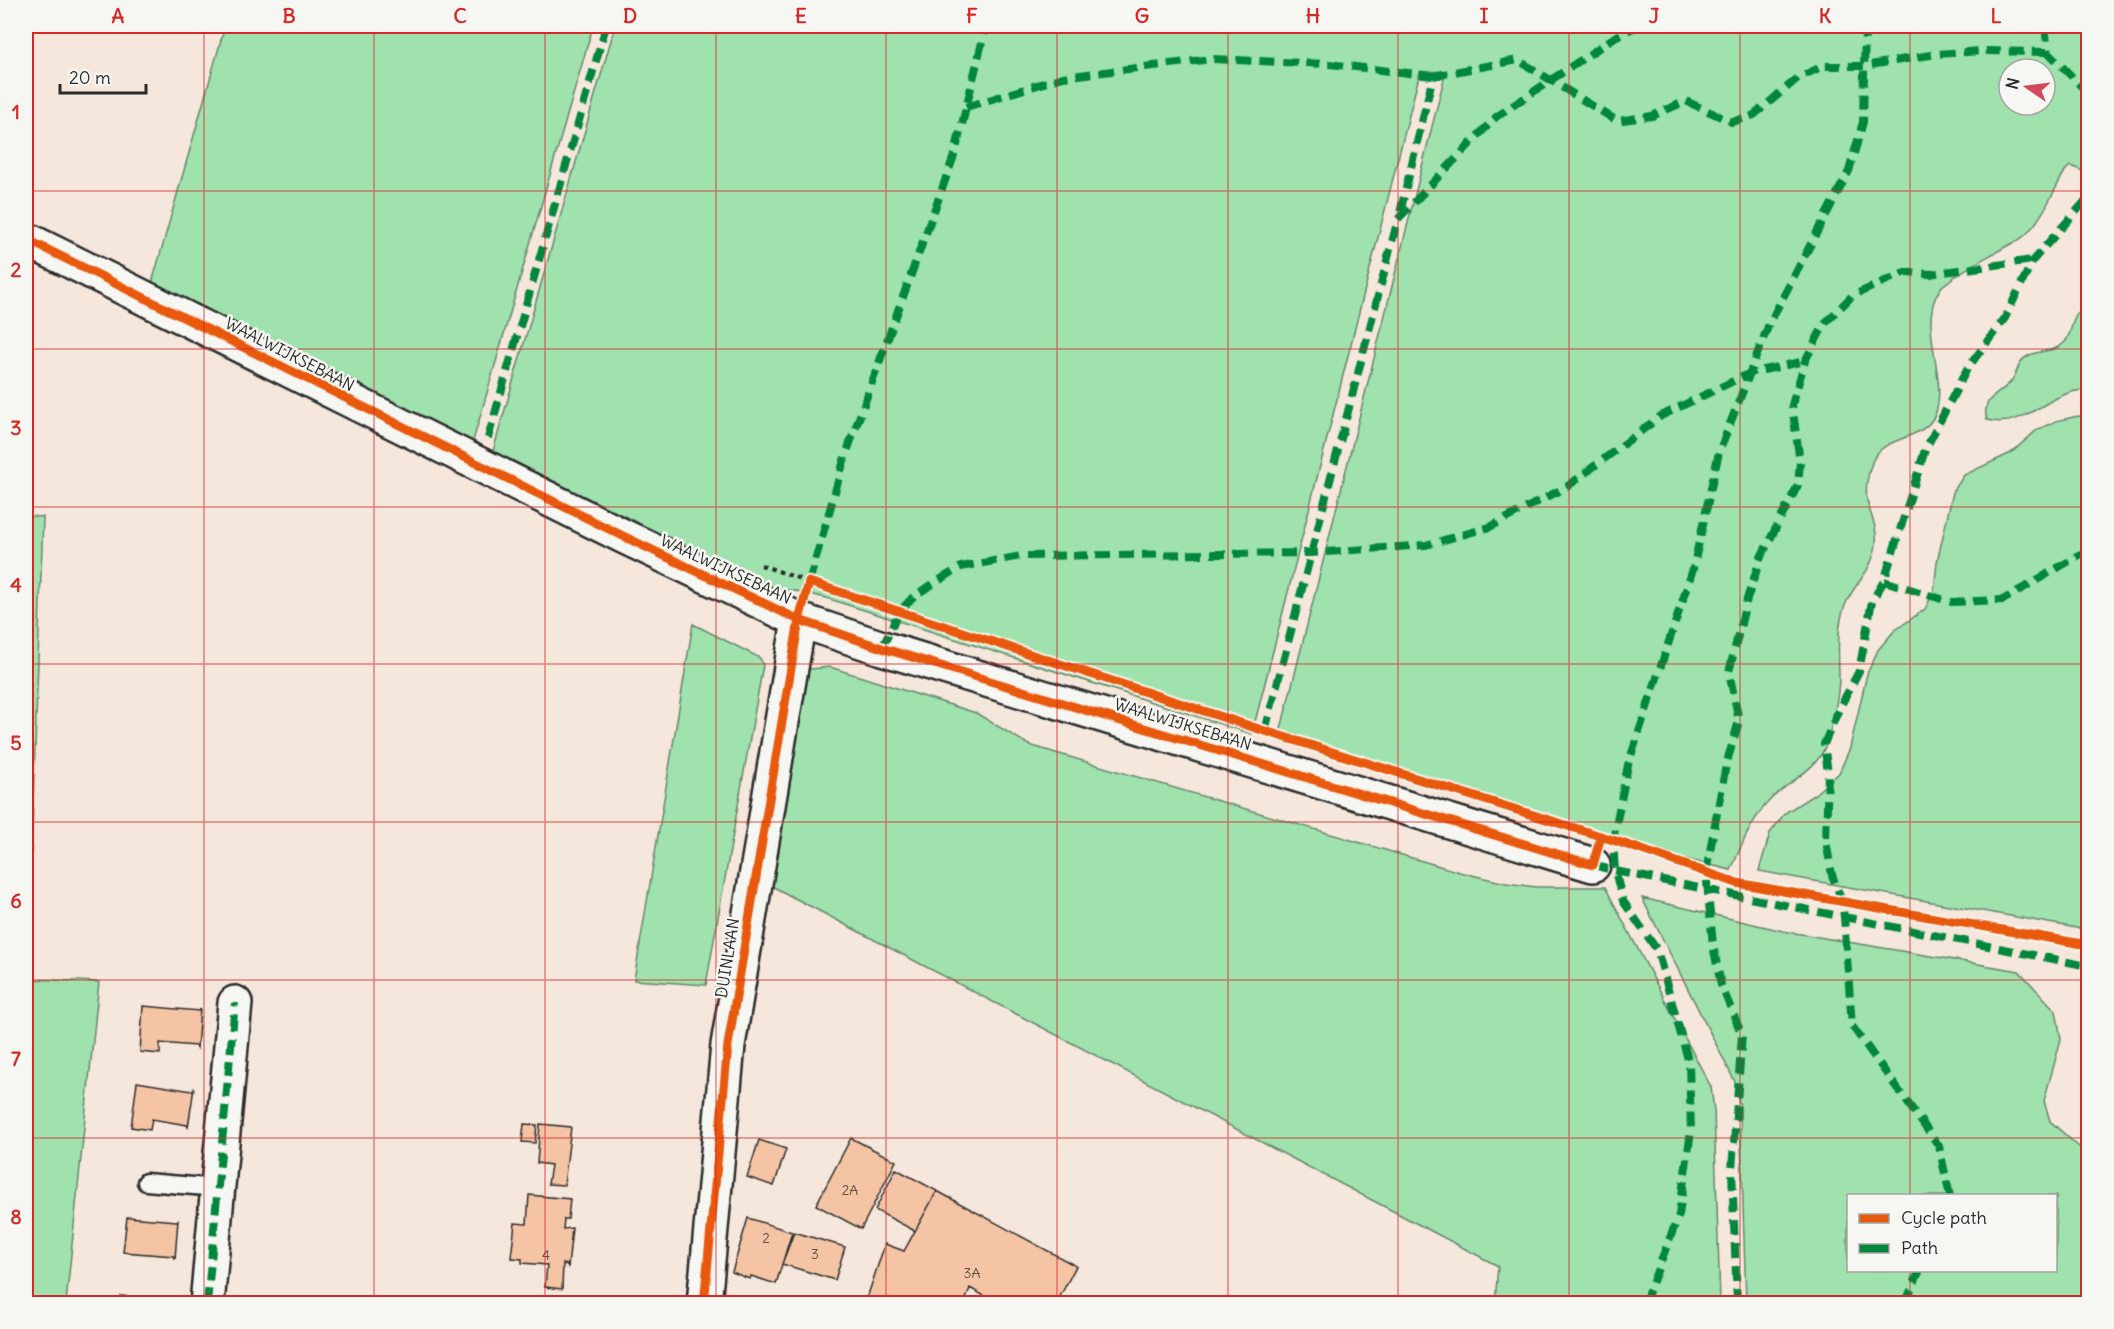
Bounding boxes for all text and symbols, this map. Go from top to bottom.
text: A [112,3,125,28]
text: B [282,3,296,28]
text: C [453,3,467,28]
text: D [623,3,637,28]
text: E [795,3,807,28]
text: F [966,3,978,28]
text: G [1135,3,1149,28]
text: H [1306,3,1320,28]
text: I [1480,3,1489,28]
text: J [1649,3,1660,28]
text: K [1819,3,1832,28]
text: L [1991,3,2002,28]
scale bar [60,57,146,95]
north arrow [1997,57,2057,117]
text: 20 m [69,66,111,89]
text: N [2001,76,2023,91]
text: 1 [12,99,20,124]
text: 2 [11,257,22,282]
street label: WAALWIJKSEBAAN [222,313,358,395]
text: 3 [10,415,22,440]
street label: WAALWIJKSEBAAN [657,530,795,608]
text: 4 [10,572,22,597]
street label: WAALWIJKSEBAAN [1112,694,1254,754]
text: 5 [10,730,22,755]
text: 6 [10,888,22,913]
street label: DUINLAAN [711,917,743,999]
text: 7 [11,1046,21,1071]
house number: 2A [842,1181,858,1199]
legend [1847,1194,2057,1272]
text: 8 [10,1204,22,1229]
text: Cycle path [1901,1206,1987,1229]
house number: 2 [762,1229,770,1247]
text: Path [1901,1236,1938,1259]
house number: 3 [811,1245,819,1263]
house number: 4 [542,1246,550,1264]
house number: 3A [964,1264,980,1282]

